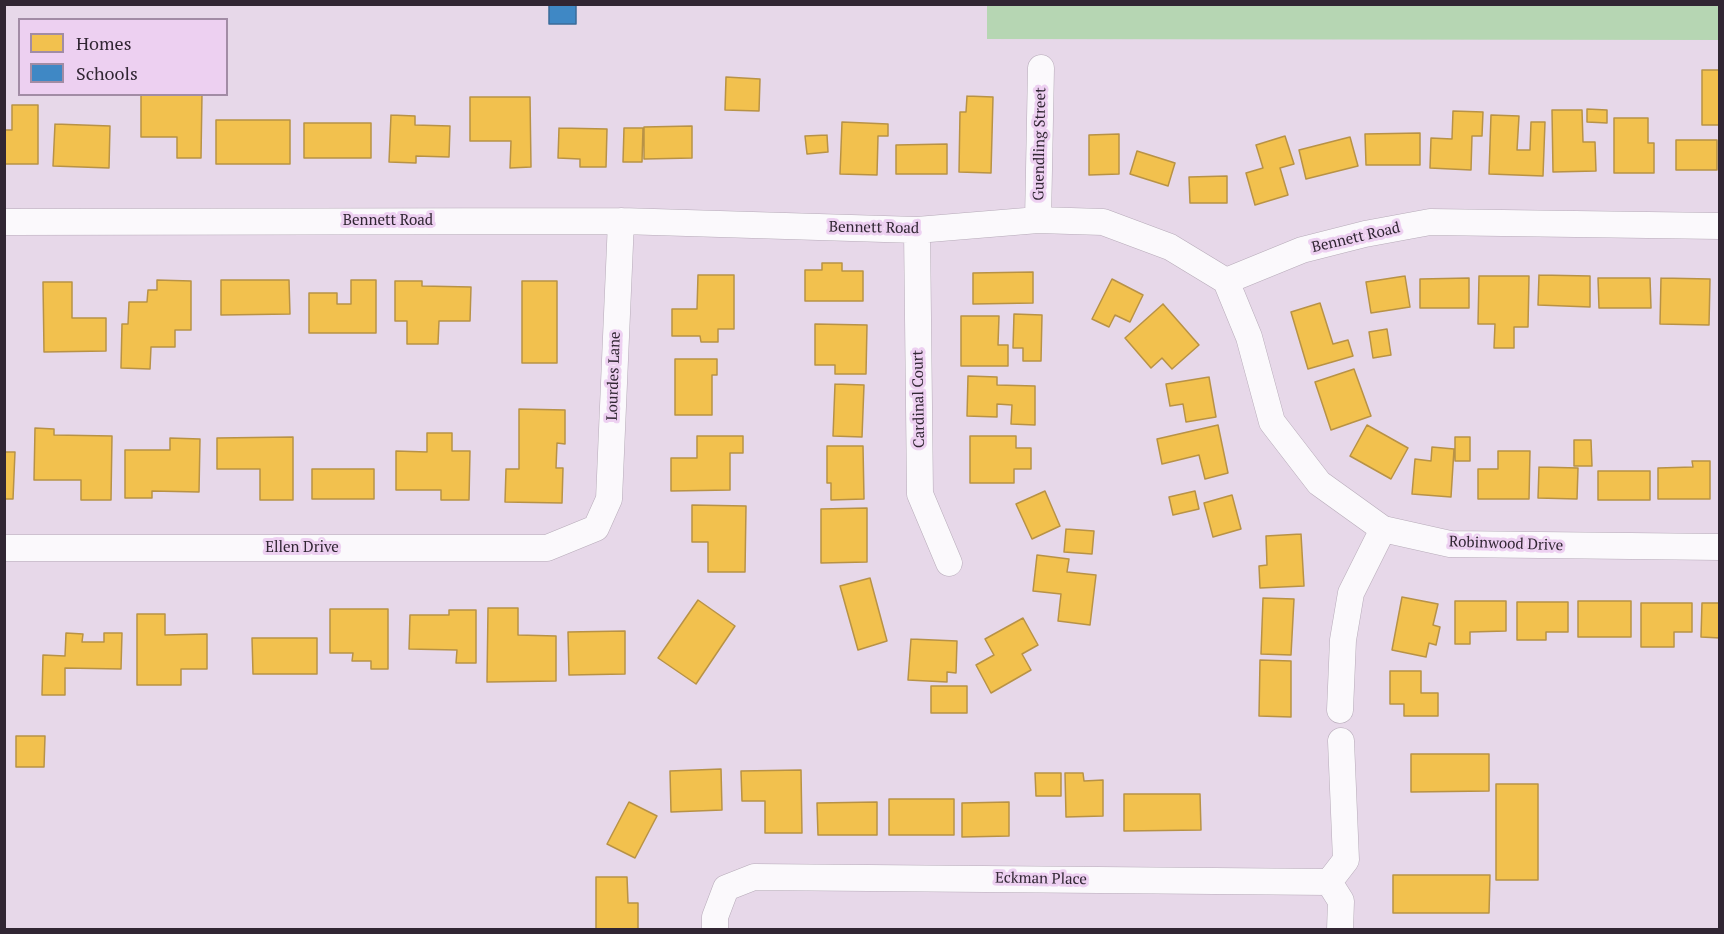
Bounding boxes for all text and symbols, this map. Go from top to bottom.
legend [18,18,228,96]
text: Homes [76,31,131,55]
text: Schools [76,61,138,85]
street label: Guendling Street [1030,87,1050,201]
street label: Bennett Road [343,212,433,230]
street label: Bennett Road [829,218,919,238]
street label: Bennett Road [1310,219,1402,257]
street label: Lourdes Lane [603,331,625,421]
street label: Cardinal Court [909,350,929,448]
street label: Robinwood Drive [1449,533,1563,555]
street label: Ellen Drive [265,539,339,557]
street label: Eckman Place [995,869,1087,889]

